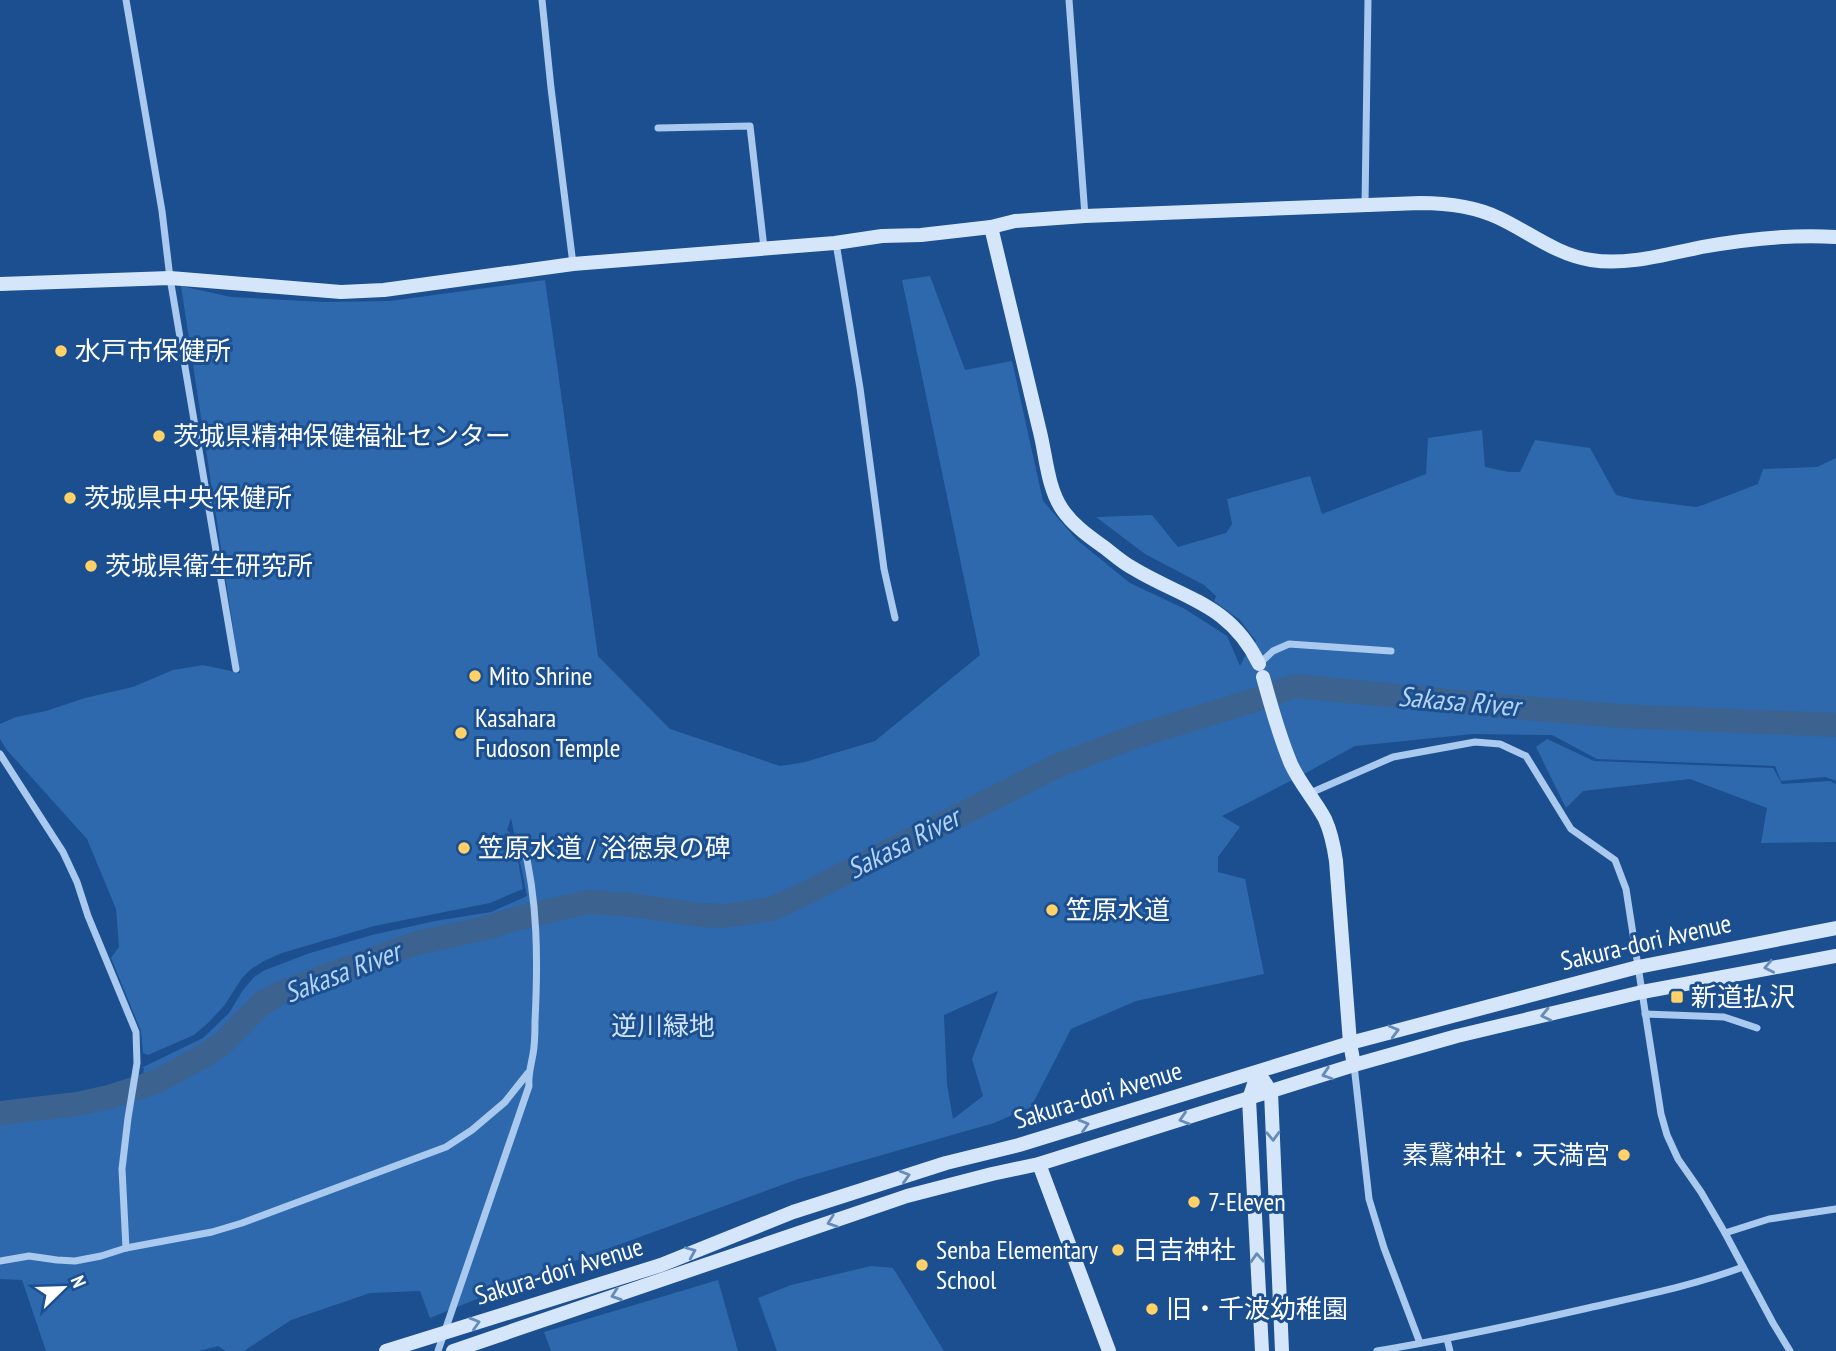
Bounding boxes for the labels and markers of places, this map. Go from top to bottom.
place label: 水戸市保健所 [75,334,231,367]
marker: 水戸市保健所 [53,343,69,359]
place label: 茨城県精神保健福祉センター [173,419,511,452]
marker: 茨城県精神保健福祉センター [151,428,167,444]
place label: 茨城県中央保健所 [84,481,292,514]
marker: 茨城県中央保健所 [62,490,78,506]
place label: 茨城県衛生研究所 [105,549,313,582]
marker: 茨城県衛生研究所 [83,558,99,574]
place label: Mito Shrine [489,659,592,692]
marker: Mito Shrine [467,668,483,684]
place label: Kasahara Fudoson Temple [475,701,621,764]
marker: Kasahara Fudoson Temple [453,725,469,741]
place label: 笠原水道 / 浴徳泉の碑 [478,831,731,864]
marker: 笠原水道 / 浴徳泉の碑 [456,840,472,856]
place label: 笠原水道 [1066,893,1170,926]
marker: 笠原水道 [1044,902,1060,918]
place label: 新道払沢 [1691,980,1795,1013]
marker: 新道払沢 [1669,989,1685,1005]
place label: 素鵞神社・天満宮 [1402,1138,1610,1171]
marker: 素鵞神社・天満宮 [1616,1147,1632,1163]
place label: 7-Eleven [1208,1185,1286,1218]
marker: 7-Eleven [1186,1194,1202,1210]
place label: Senba Elementary School [936,1233,1098,1296]
place label: 日吉神社 [1132,1233,1236,1266]
marker: 日吉神社 [1110,1242,1126,1258]
marker: Senba Elementary School [914,1257,930,1273]
place label: 旧・千波幼稚園 [1166,1292,1348,1325]
marker: 旧・千波幼稚園 [1144,1301,1160,1317]

